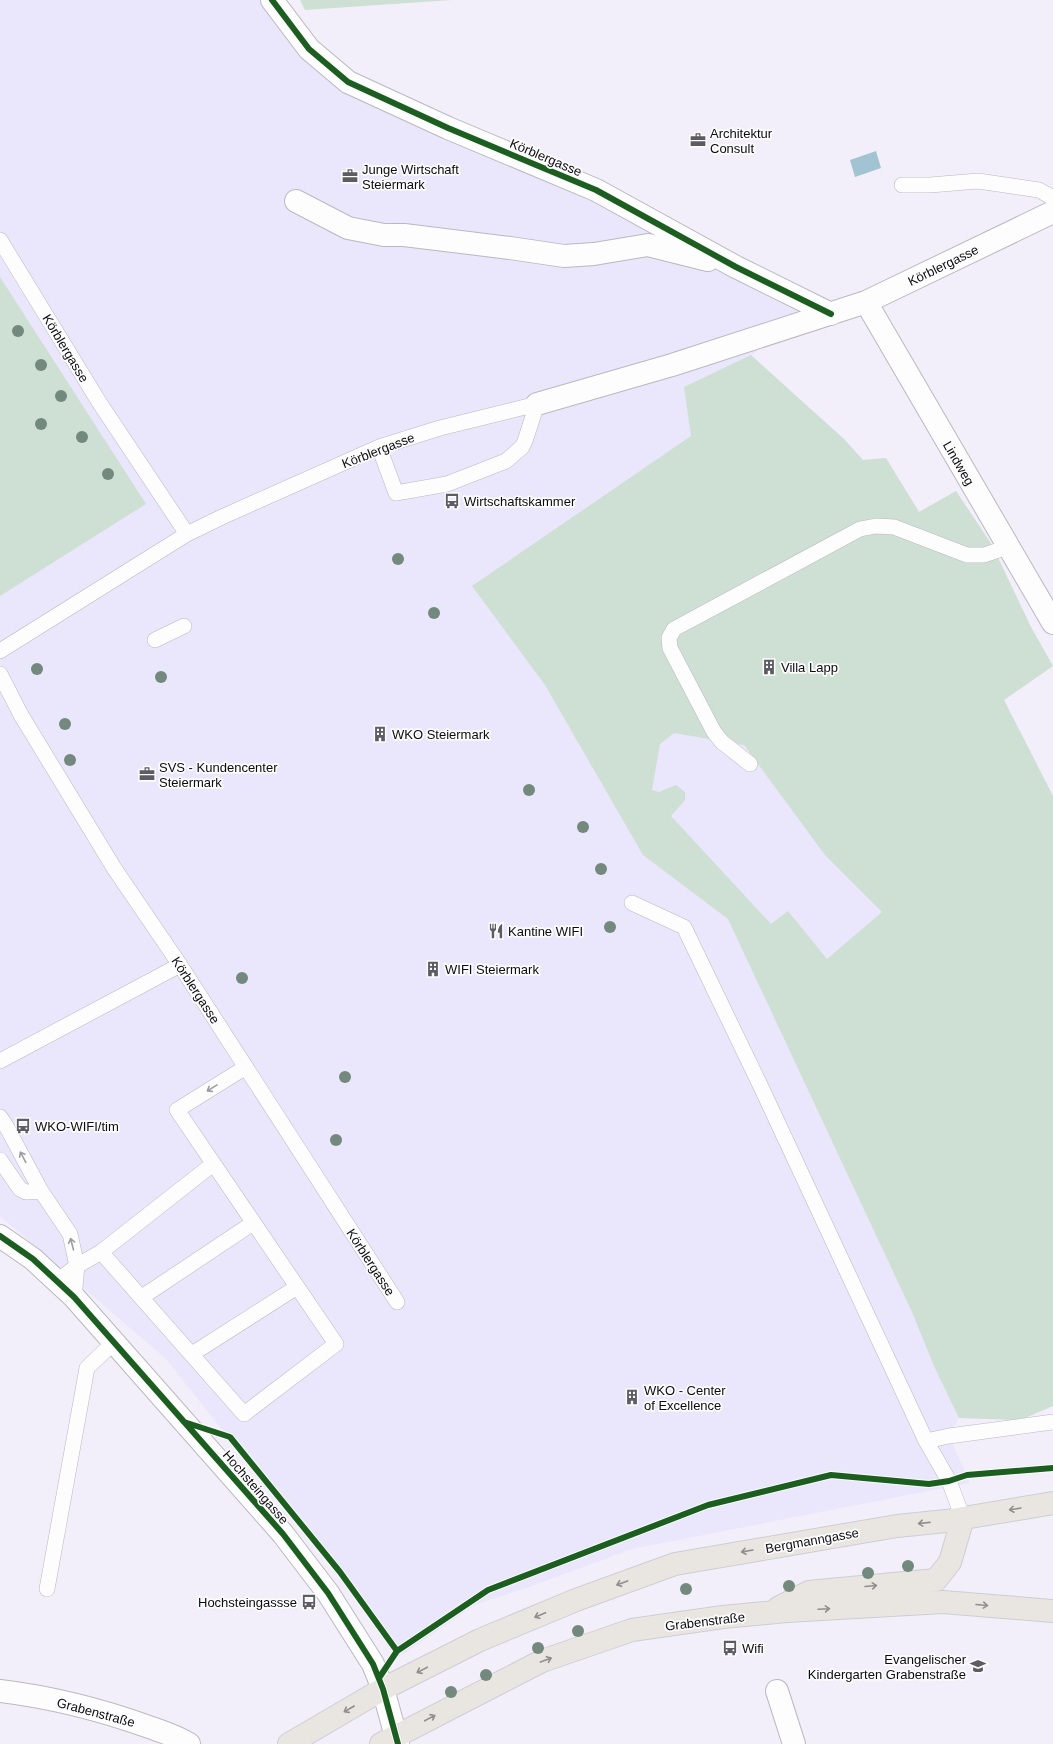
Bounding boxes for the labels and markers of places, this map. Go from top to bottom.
place label: Architektur Consult [710,126,773,156]
office icon: Architektur Consult [689,131,707,149]
place label: Junge Wirtschaft Steiermark [362,162,459,192]
office icon: Junge Wirtschaft Steiermark [341,167,359,185]
bus stop icon: Wirtschaftskammer [443,492,461,510]
place label: Wirtschaftskammer [464,494,576,509]
building icon: Villa Lapp [760,658,778,676]
place label: Villa Lapp [781,660,838,675]
building icon: WKO Steiermark [371,725,389,743]
place label: WKO Steiermark [392,727,490,742]
place label: SVS - Kundencenter Steiermark [159,760,278,790]
office icon: SVS - Kundencenter Steiermark [138,765,156,783]
restaurant icon: Kantine WIFI [487,922,505,940]
place label: Kantine WIFI [508,924,583,939]
building icon: WIFI Steiermark [424,960,442,978]
place label: WIFI Steiermark [445,962,539,977]
bus stop icon: WKO-WIFI/tim [14,1117,32,1135]
place label: WKO-WIFI/tim [35,1119,119,1134]
place label: WKO - Center of Excellence [644,1383,726,1413]
building icon: WKO - Center of Excellence [623,1388,641,1406]
bus stop icon: Hochsteingassse [300,1593,318,1611]
place label: Hochsteingassse [198,1595,297,1610]
bus stop icon: Wifi [721,1639,739,1657]
place label: Wifi [742,1641,764,1656]
place label: Evangelischer Kindergarten Grabenstraße [808,1652,967,1682]
school or university icon: Evangelischer Kindergarten Grabenstraße [969,1657,987,1675]

